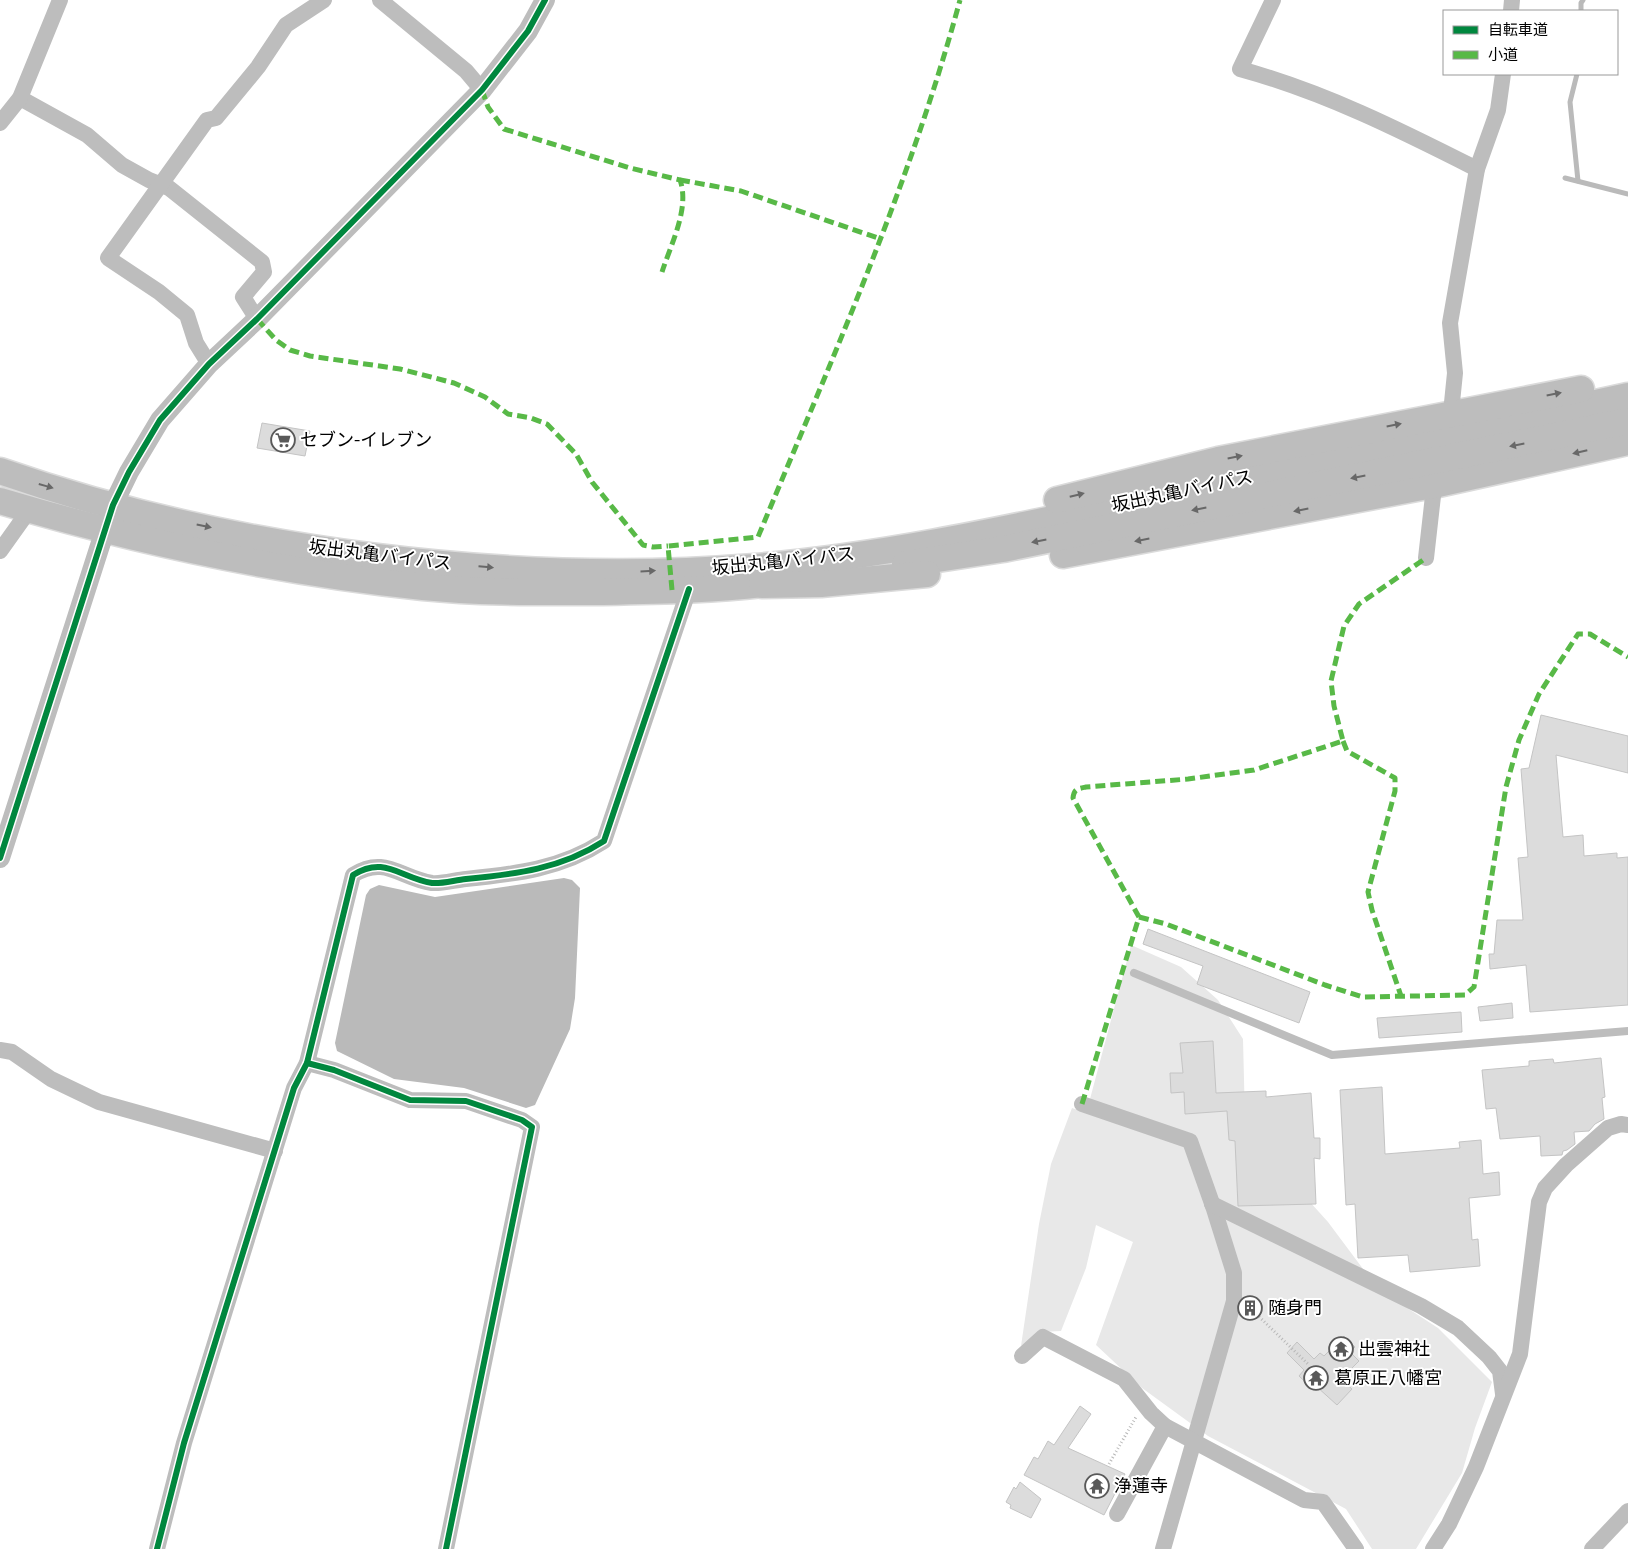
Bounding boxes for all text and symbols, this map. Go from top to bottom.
legend [1443,10,1618,75]
text: 自転車道 [1488,21,1548,39]
text: 小道 [1488,46,1518,64]
one-way arrow [1546,390,1561,398]
one-way arrow [1386,420,1402,428]
supermarket icon: セブン-イレブン [270,427,296,453]
place label: セブン-イレブン [300,429,432,451]
one-way arrow [1509,441,1525,449]
one-way arrow [1573,448,1588,456]
one-way arrow [1227,452,1243,460]
street label: 坂出丸亀バイパス [1109,465,1255,517]
one-way arrow [1350,473,1365,481]
one-way arrow [39,482,54,490]
one-way arrow [1069,491,1084,499]
one-way arrow [1191,505,1206,513]
one-way arrow [1293,506,1309,514]
one-way arrow [196,522,211,530]
street label: 坂出丸亀バイパス [307,535,453,575]
one-way arrow [1133,536,1149,544]
one-way arrow [1031,538,1047,546]
street label: 坂出丸亀バイパス [710,543,856,579]
one-way arrow [478,564,494,572]
one-way arrow [640,567,656,575]
building icon: 随身門 [1237,1295,1263,1321]
place label: 随身門 [1268,1297,1322,1319]
temple icon: 出雲神社 [1328,1336,1354,1362]
place label: 出雲神社 [1358,1338,1430,1360]
temple icon: 葛原正八幡宮 [1303,1365,1329,1391]
place label: 葛原正八幡宮 [1334,1367,1442,1389]
temple icon: 浄蓮寺 [1084,1473,1110,1499]
place label: 浄蓮寺 [1114,1475,1168,1497]

